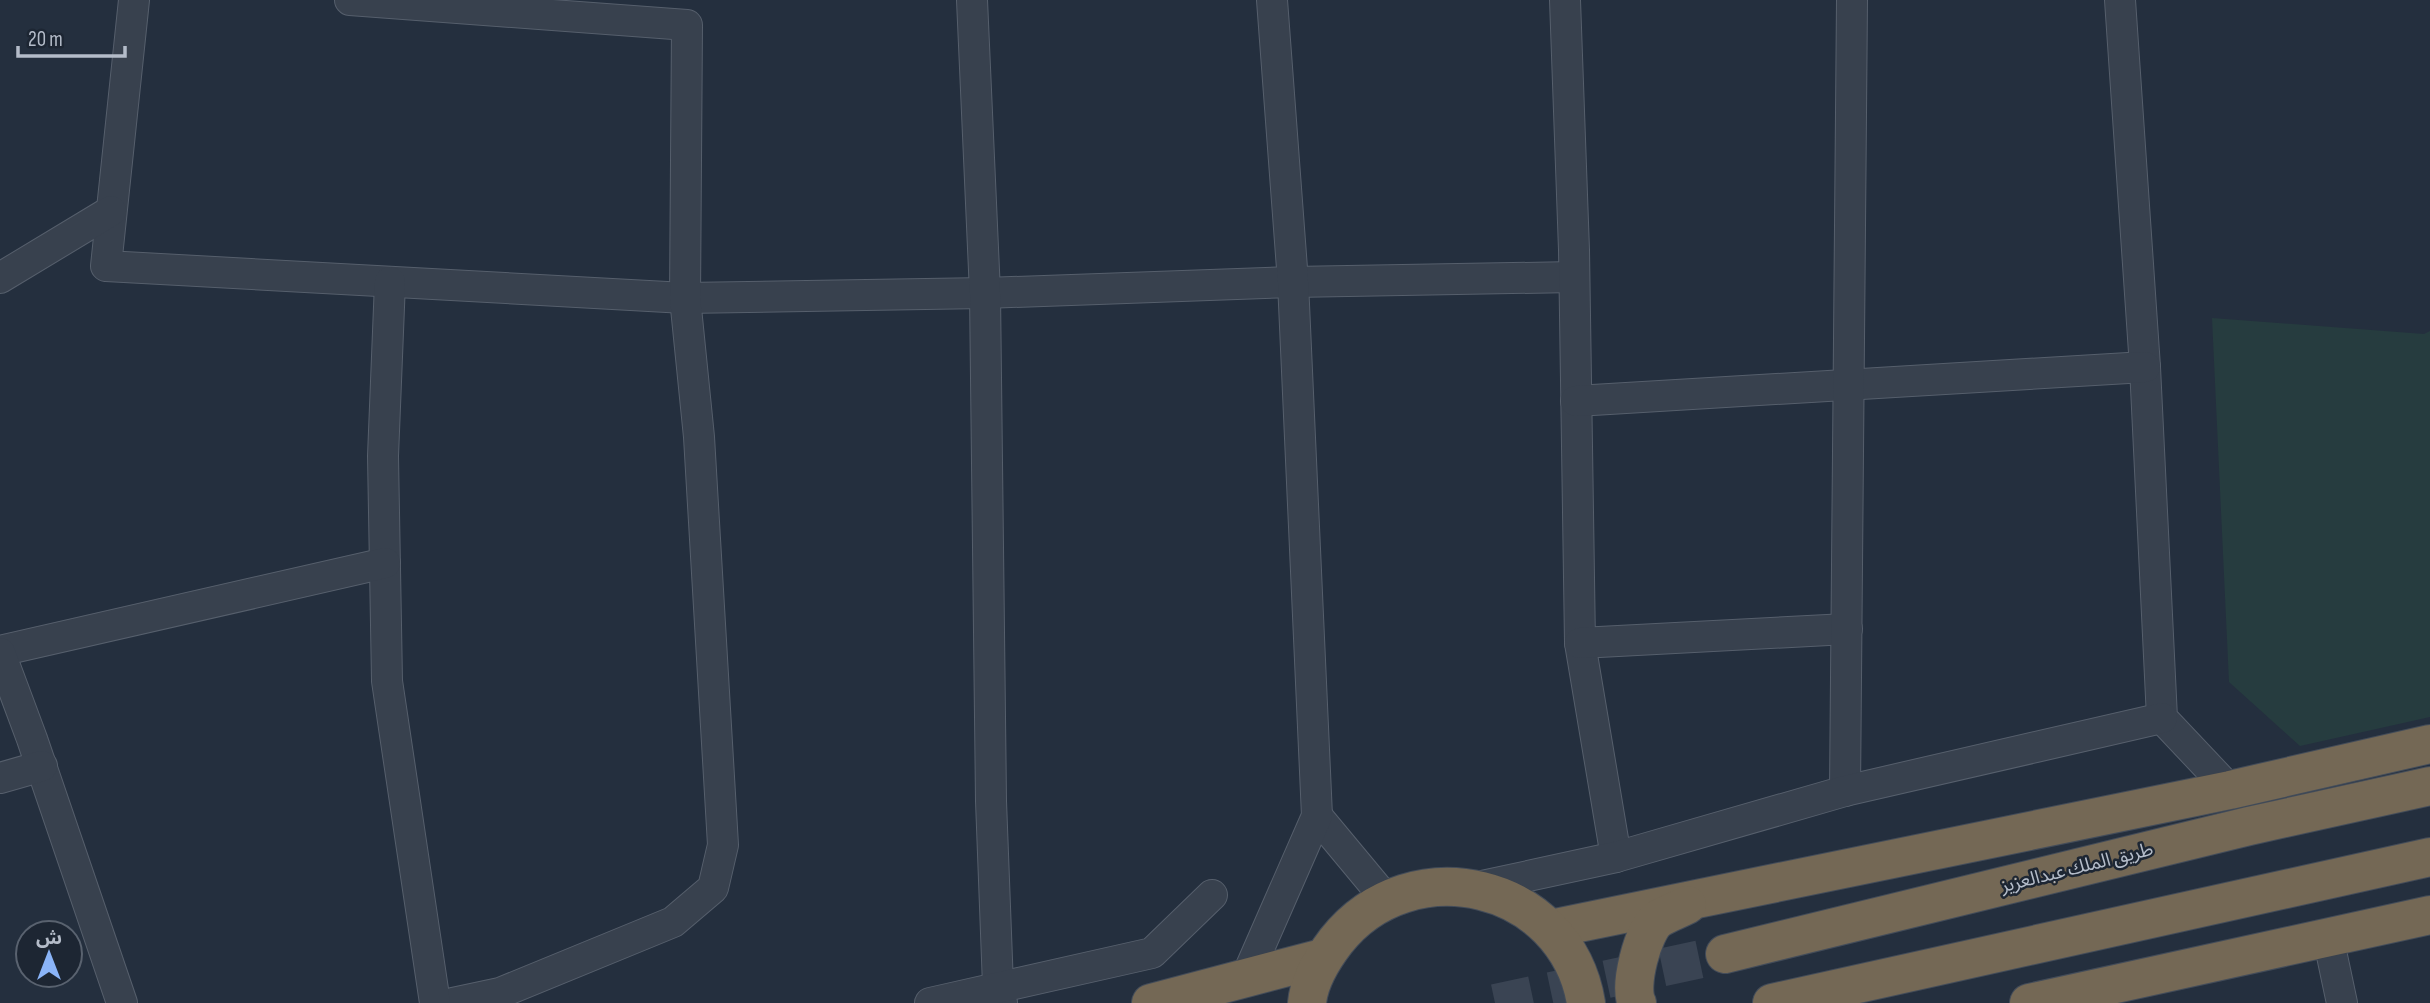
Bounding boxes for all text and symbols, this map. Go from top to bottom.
scale bar [18,14,124,58]
text: 20 m [28,27,63,52]
street label: طريق الملك عبدالعزيز [1997,838,2156,898]
north arrow [14,919,84,989]
text: ش [36,927,62,950]

